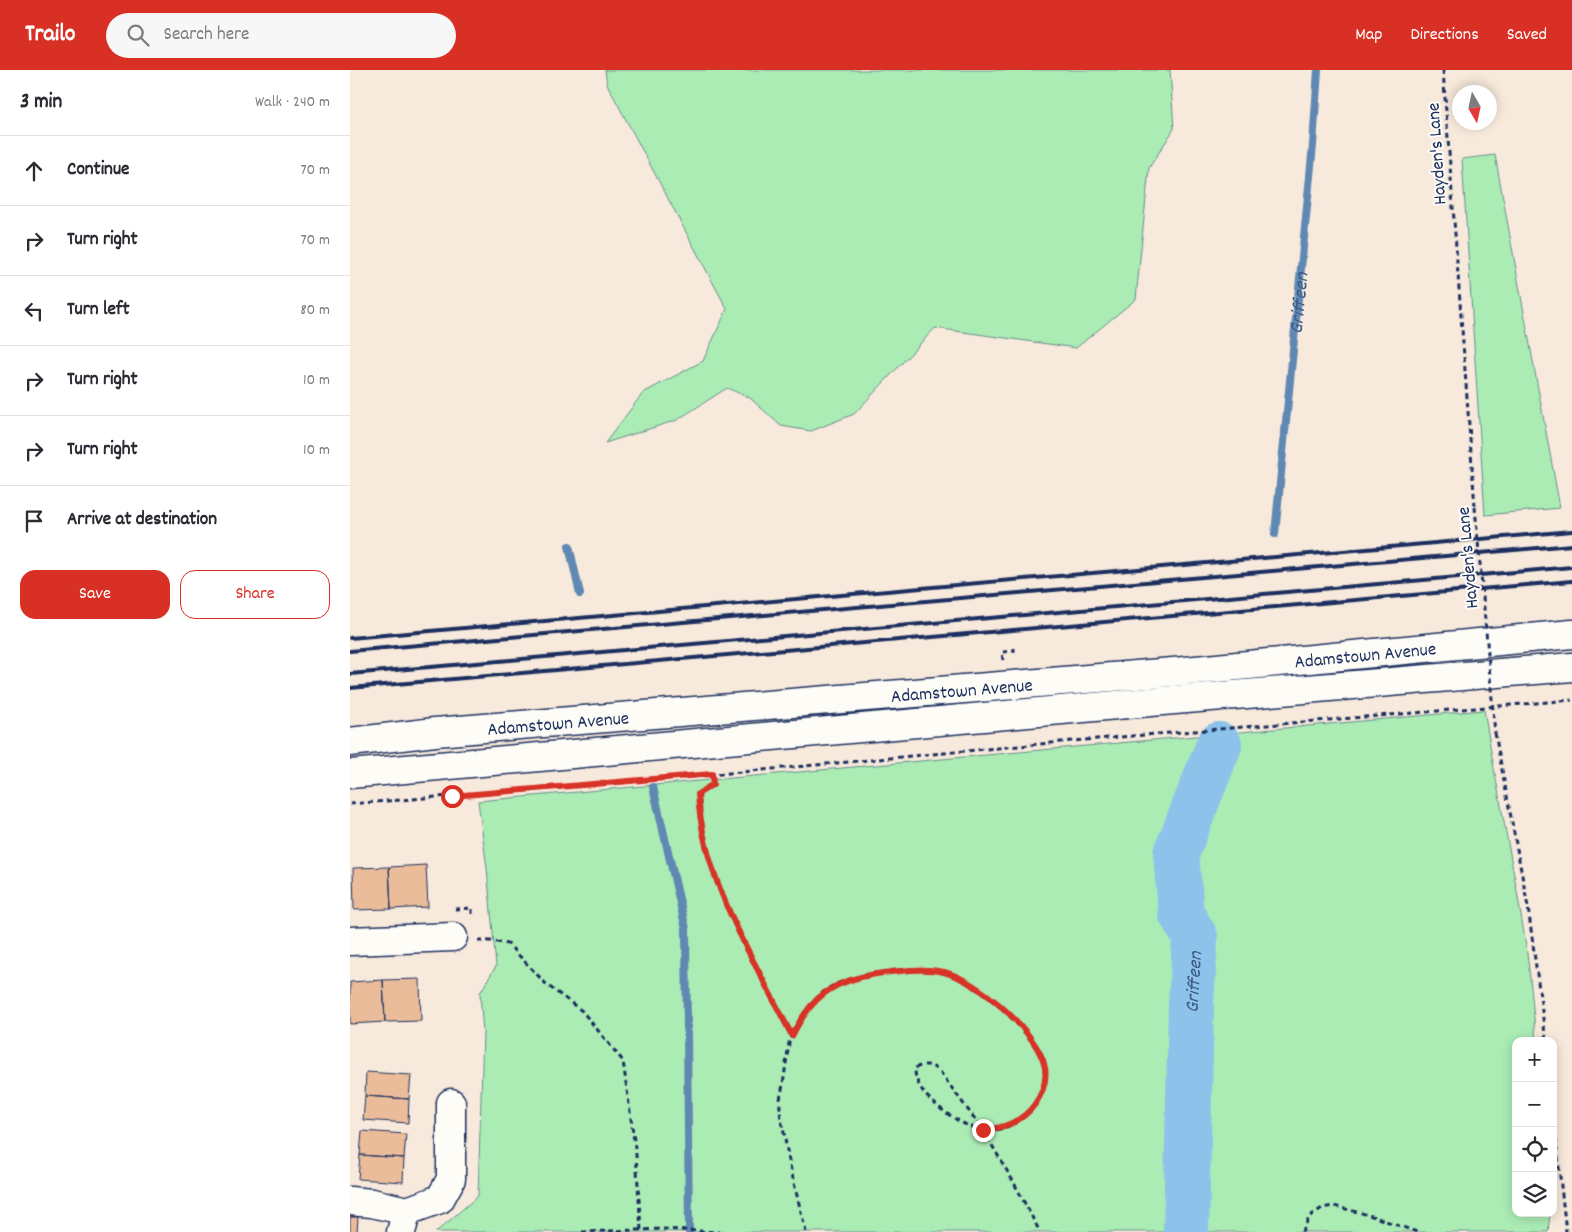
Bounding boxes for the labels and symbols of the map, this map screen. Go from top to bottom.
north arrow [1452,85,1497,130]
street label: Hayden's Lane [1421,102,1456,206]
water label: Griffeen [1284,271,1318,335]
street label: Hayden's Lane [1452,506,1487,610]
street label: Adamstown Avenue [1293,637,1438,677]
street label: Adamstown Avenue [890,673,1034,712]
street label: Adamstown Avenue [486,706,630,745]
route start [441,785,464,808]
water label: Griffeen [1180,950,1211,1013]
route end [972,1119,995,1142]

